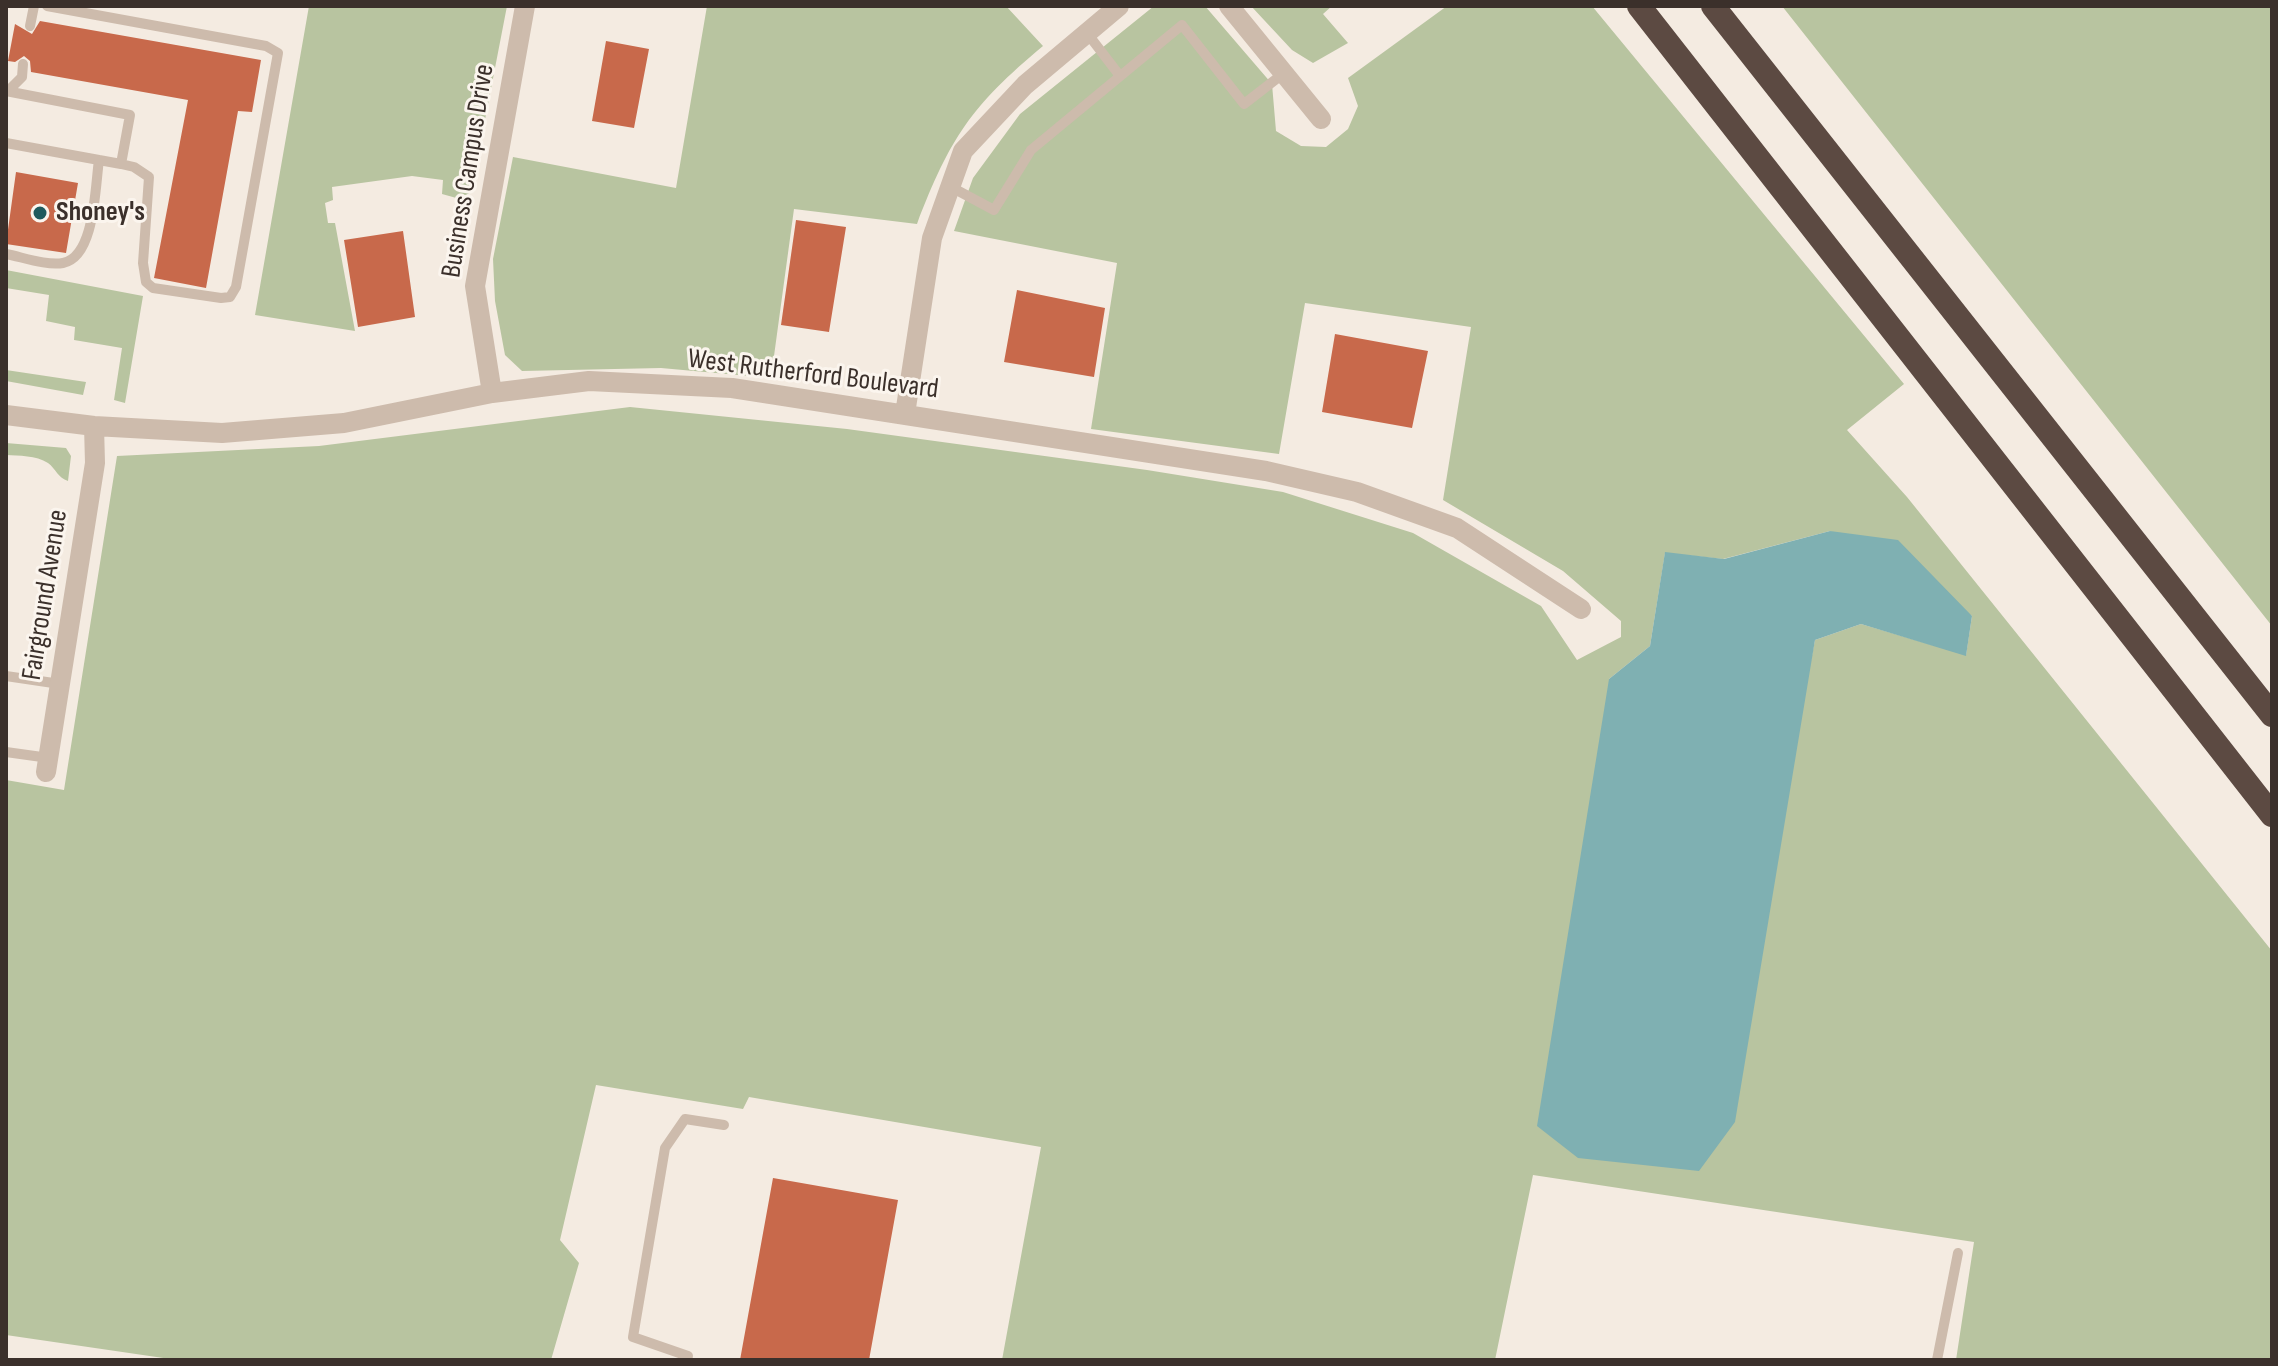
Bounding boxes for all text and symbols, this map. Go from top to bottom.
street label: Business Campus Drive [436,62,502,280]
place label: Shoney's [56,196,145,230]
marker: Shoney's [31,204,49,222]
street label: West Rutherford Boulevard [686,343,940,407]
street label: Fairground Avenue [16,507,76,683]

